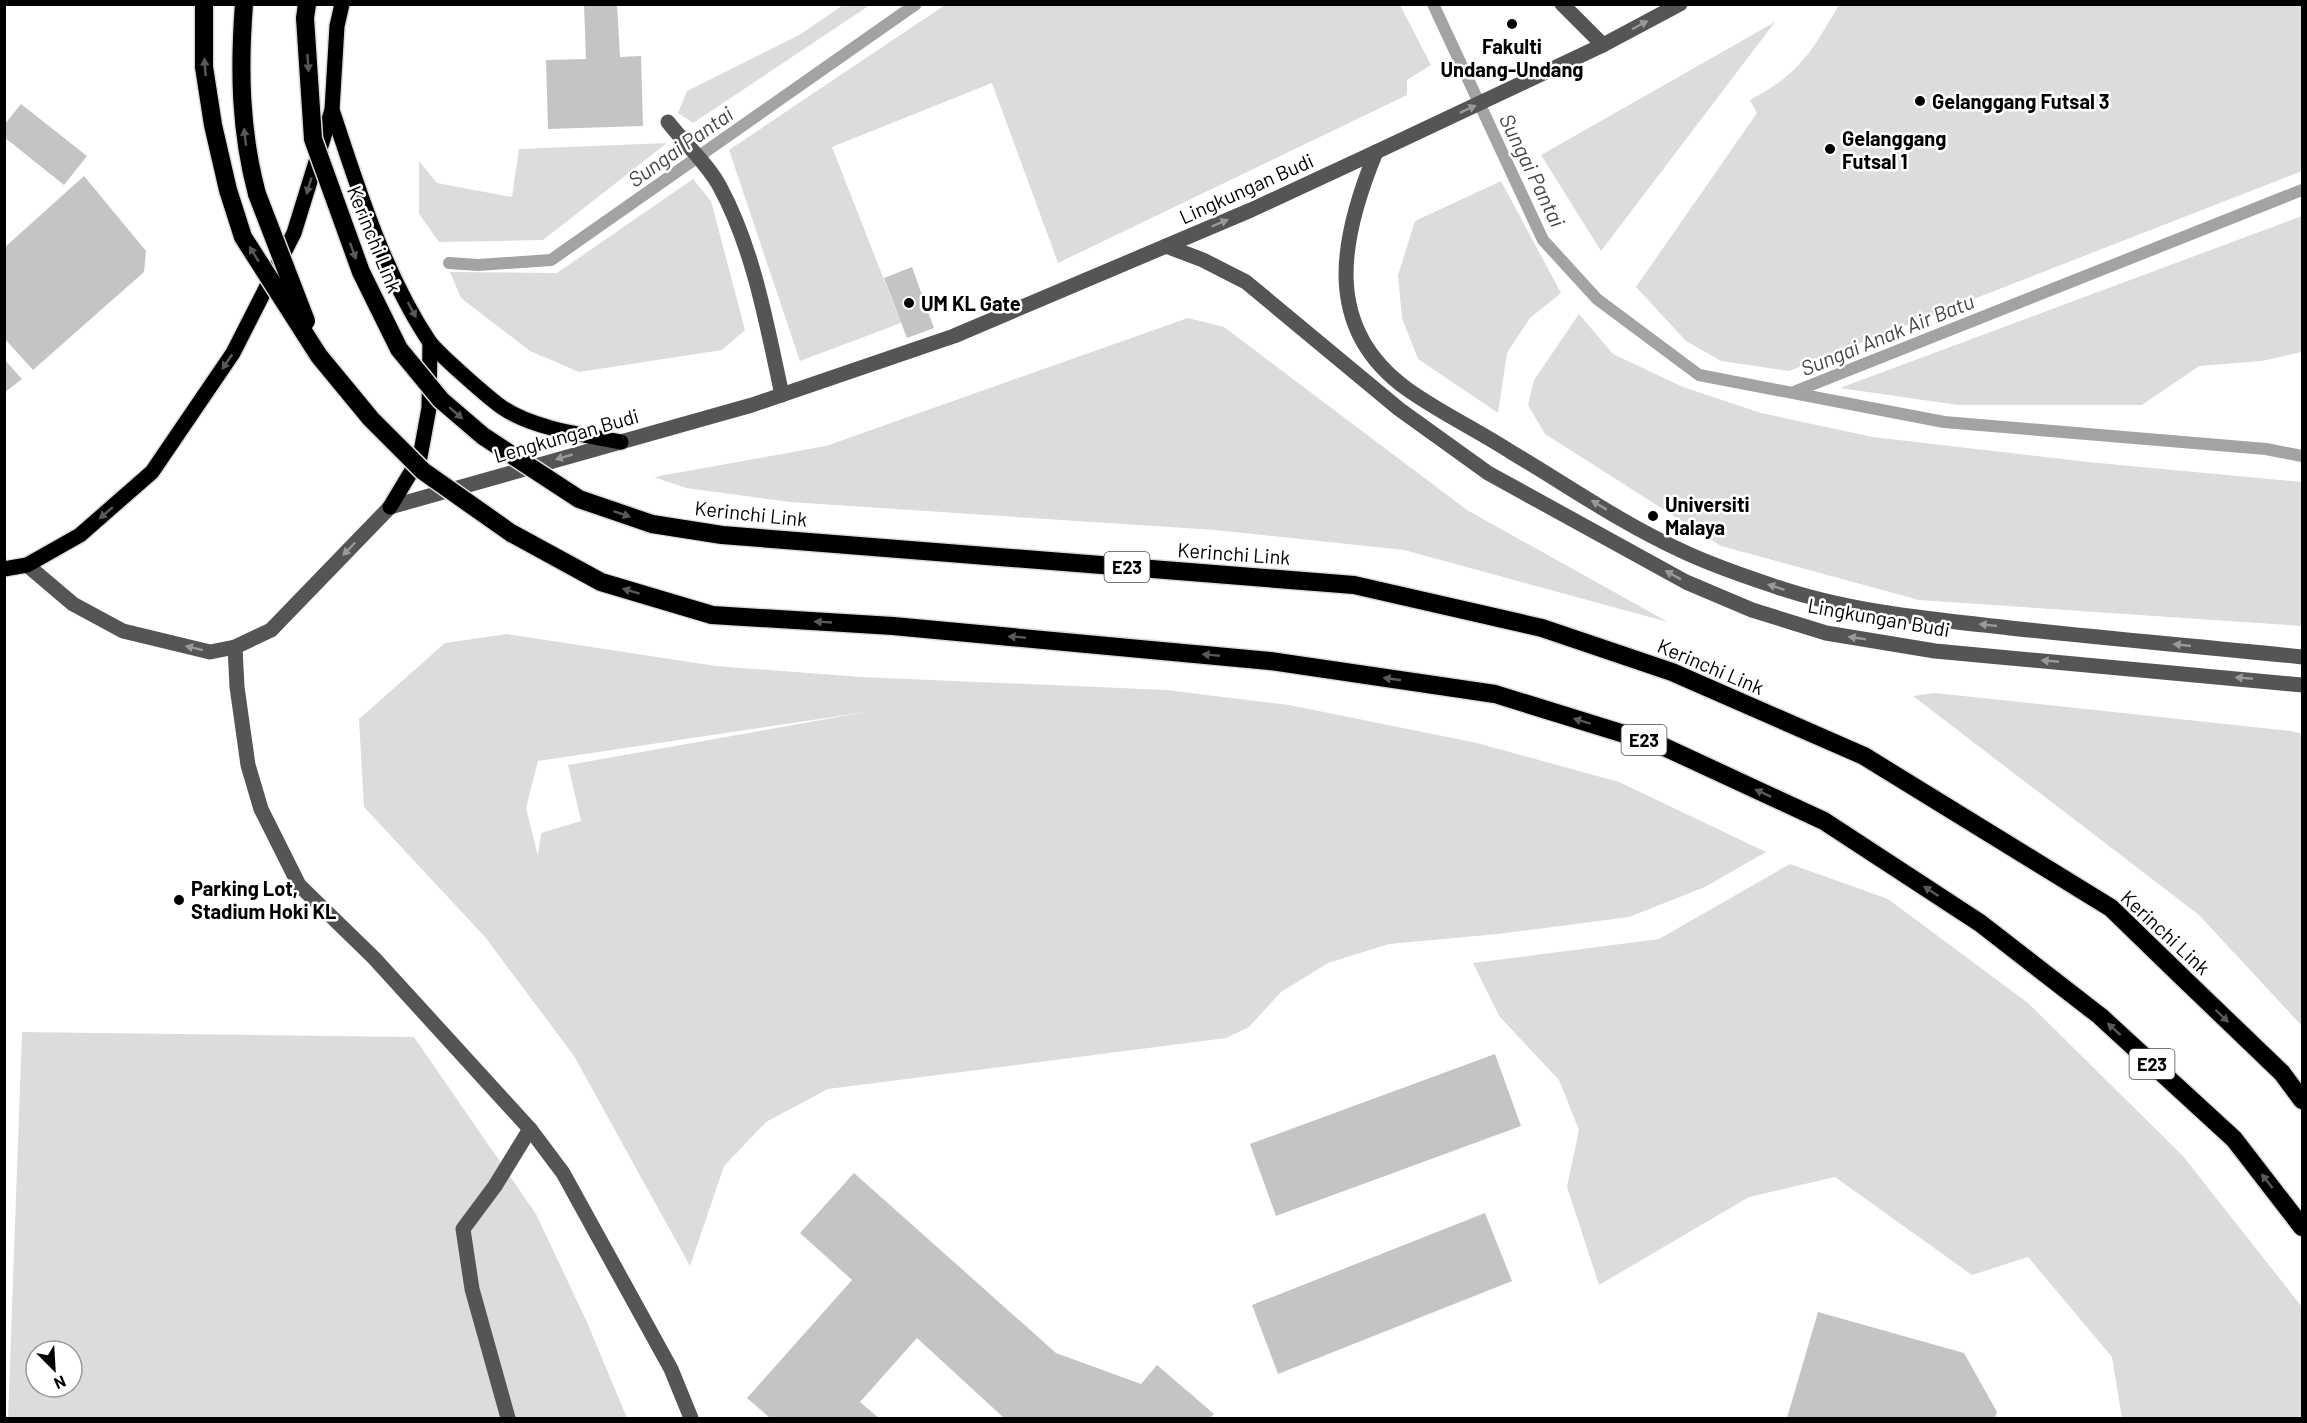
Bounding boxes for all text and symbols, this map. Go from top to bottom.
marker: Fakulti Undang-Undang [1505,17,1519,31]
one-way arrow [1631,21,1649,31]
place label: Fakulti Undang-Undang [1441,34,1583,81]
one-way arrow [303,53,313,72]
one-way arrow [200,57,210,76]
place label: Gelanggang Futsal 3 [1932,89,2110,113]
marker: Gelanggang Futsal 3 [1913,94,1927,108]
water label: Sungai Pantai [623,100,738,191]
one-way arrow [1459,104,1476,113]
water label: Sungai Pantai [1495,109,1571,231]
place label: Gelanggang Futsal 1 [1842,126,1946,173]
one-way arrow [240,127,250,146]
marker: Gelanggang Futsal 1 [1823,142,1837,156]
street label: Lingkungan Budi [1175,148,1317,228]
one-way arrow [304,177,313,195]
street label: Kerinchi Link [343,182,407,296]
one-way arrow [1211,218,1229,227]
one-way arrow [349,242,359,260]
one-way arrow [249,246,260,262]
water label: Sungai Anak Air Batu [1797,288,1977,380]
place label: UM KL Gate [921,291,1021,315]
marker: UM KL Gate [902,296,916,310]
one-way arrow [407,302,417,319]
one-way arrow [222,354,233,370]
street label: Lengkungan Budi [491,403,641,467]
one-way arrow [448,407,464,420]
one-way arrow [555,453,573,462]
place label: Universiti Malaya [1665,492,1750,539]
street label: Kerinchi Link [693,495,809,531]
one-way arrow [1591,500,1607,511]
one-way arrow [98,506,113,520]
one-way arrow [613,509,631,519]
marker: Universiti Malaya [1646,509,1660,523]
street label: Kerinchi Link [1177,537,1291,569]
one-way arrow [343,542,357,556]
road number: E23 [1104,552,1150,582]
one-way arrow [1664,570,1681,580]
one-way arrow [1767,581,1785,591]
one-way arrow [622,586,640,595]
street label: Lingkungan Budi [1806,593,1952,641]
one-way arrow [813,617,832,626]
one-way arrow [1978,621,1997,630]
one-way arrow [1008,632,1027,642]
street label: Kerinchi Link [1654,633,1768,699]
one-way arrow [1847,634,1866,643]
one-way arrow [2172,640,2191,650]
one-way arrow [184,643,203,653]
one-way arrow [1202,650,1221,660]
one-way arrow [2041,656,2060,666]
one-way arrow [2235,673,2254,683]
one-way arrow [1383,674,1402,683]
one-way arrow [1573,716,1591,725]
road number: E23 [1622,725,1666,755]
one-way arrow [1755,788,1772,797]
place label: Parking Lot, Stadium Hoki KL [191,876,337,923]
one-way arrow [1923,885,1939,896]
street label: Kerinchi Link [2116,885,2216,979]
marker: Parking Lot, Stadium Hoki KL [172,893,186,907]
one-way arrow [2215,1008,2229,1022]
one-way arrow [2106,1022,2121,1036]
road number: E23 [2130,1049,2174,1079]
one-way arrow [2261,1173,2273,1188]
north arrow [24,1339,84,1399]
text: N [52,1372,69,1394]

